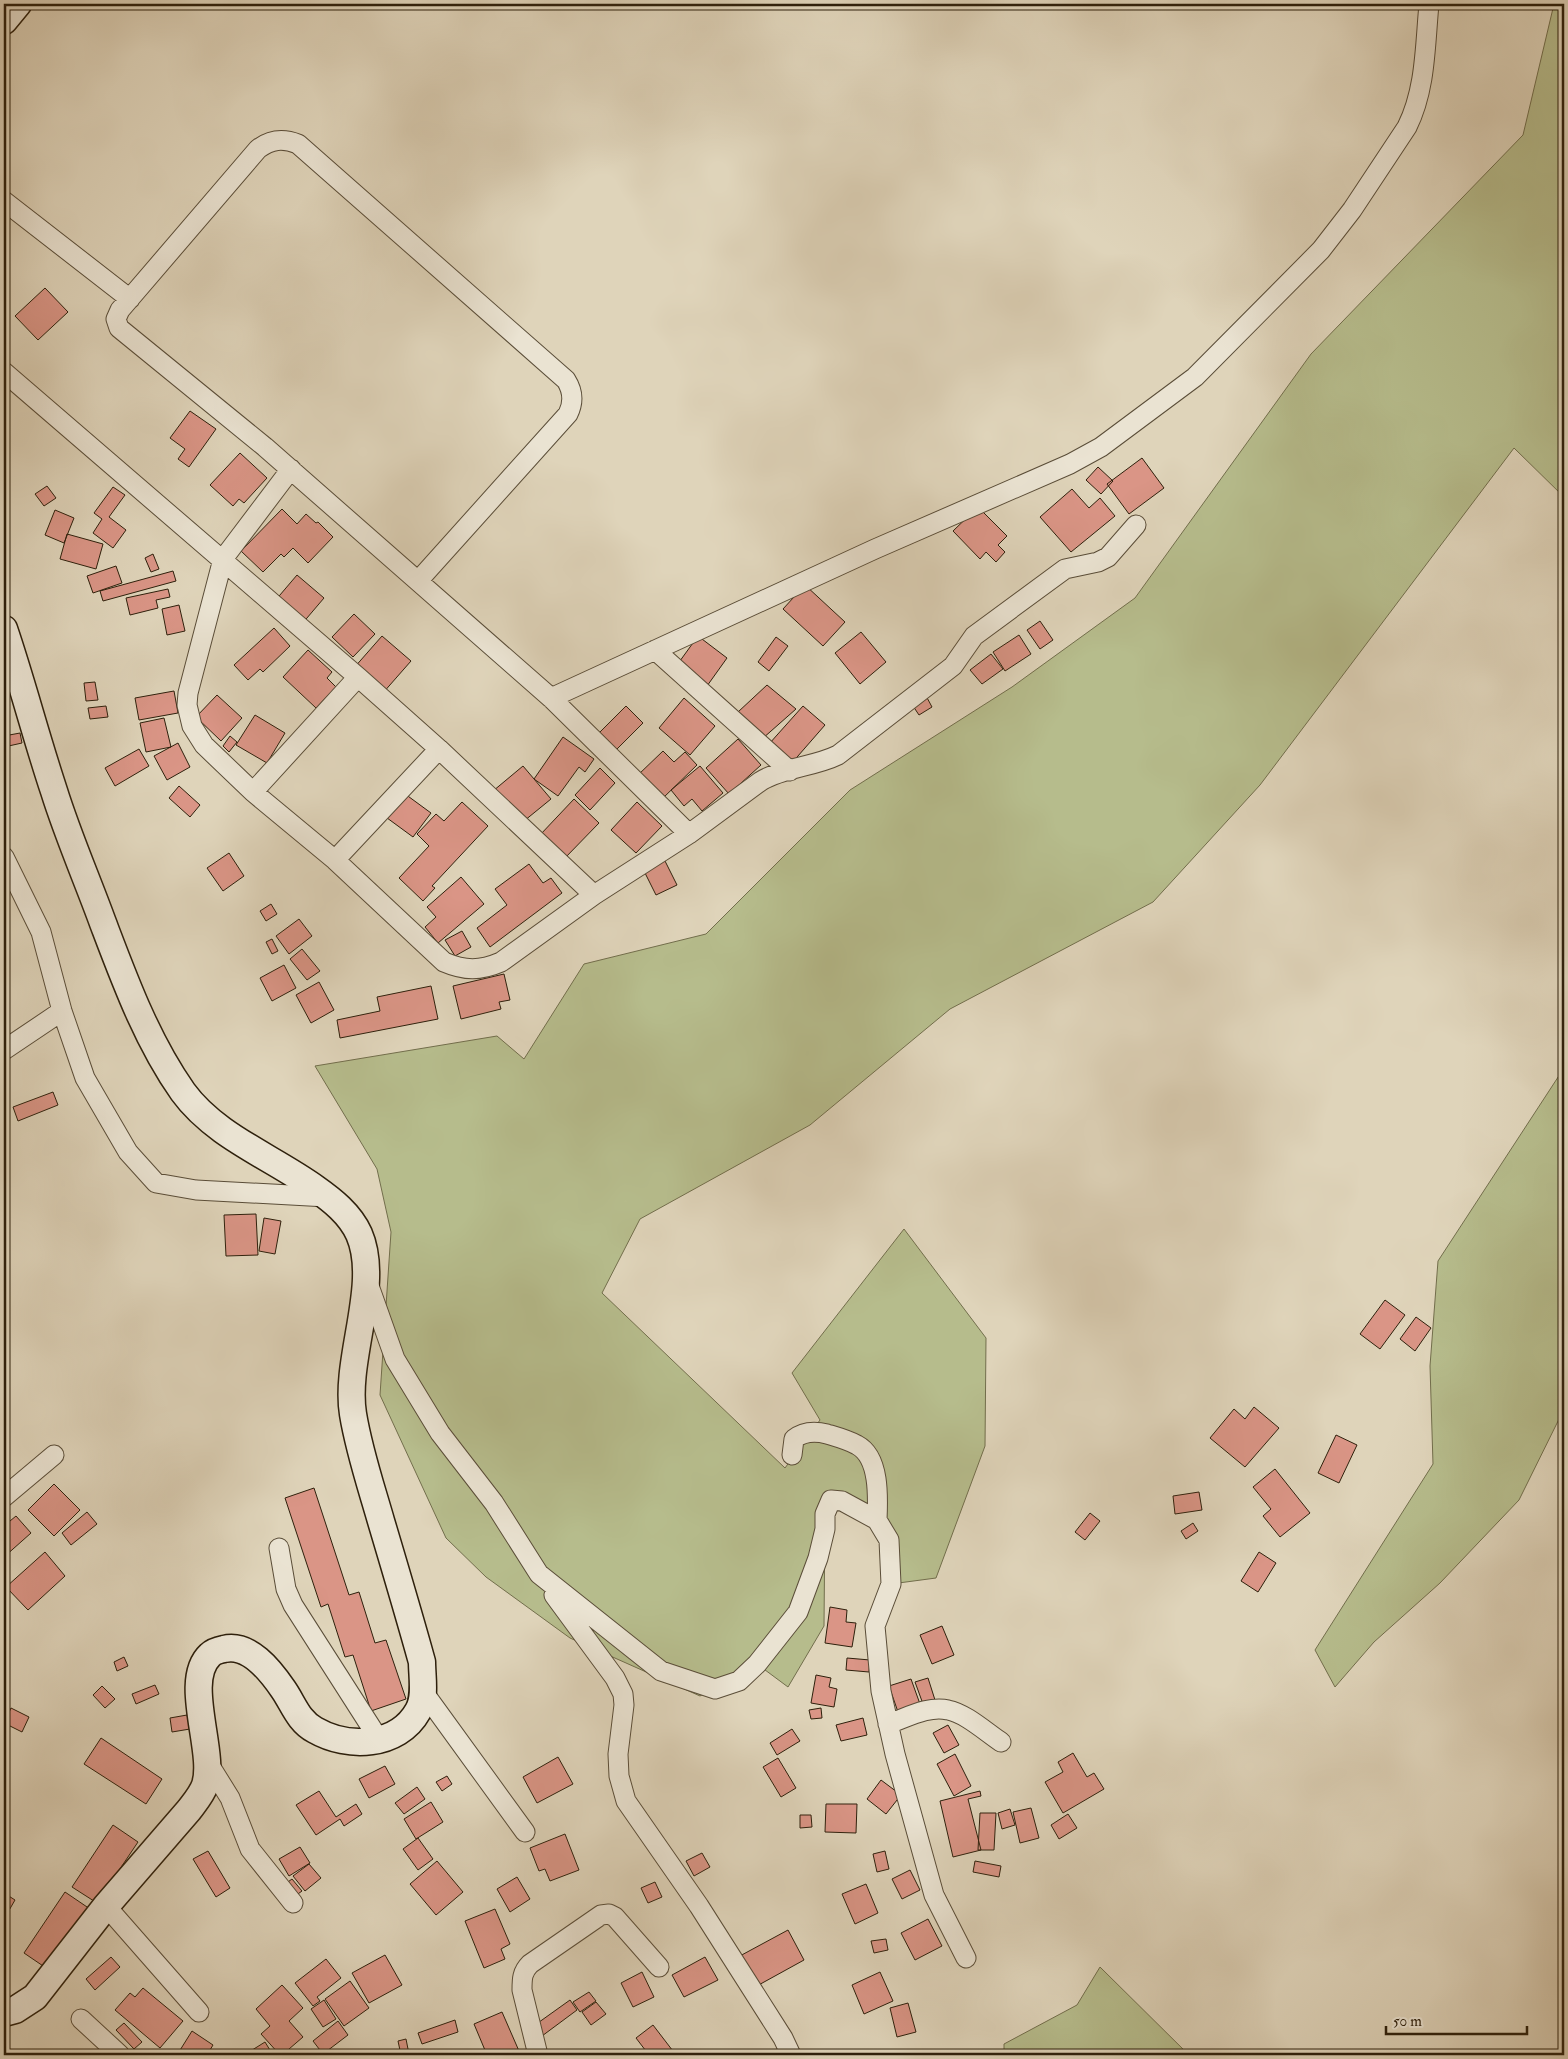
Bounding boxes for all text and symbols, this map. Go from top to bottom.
scale bar [1386,2004,1527,2036]
text: 50 m [1393,2012,1422,2031]

